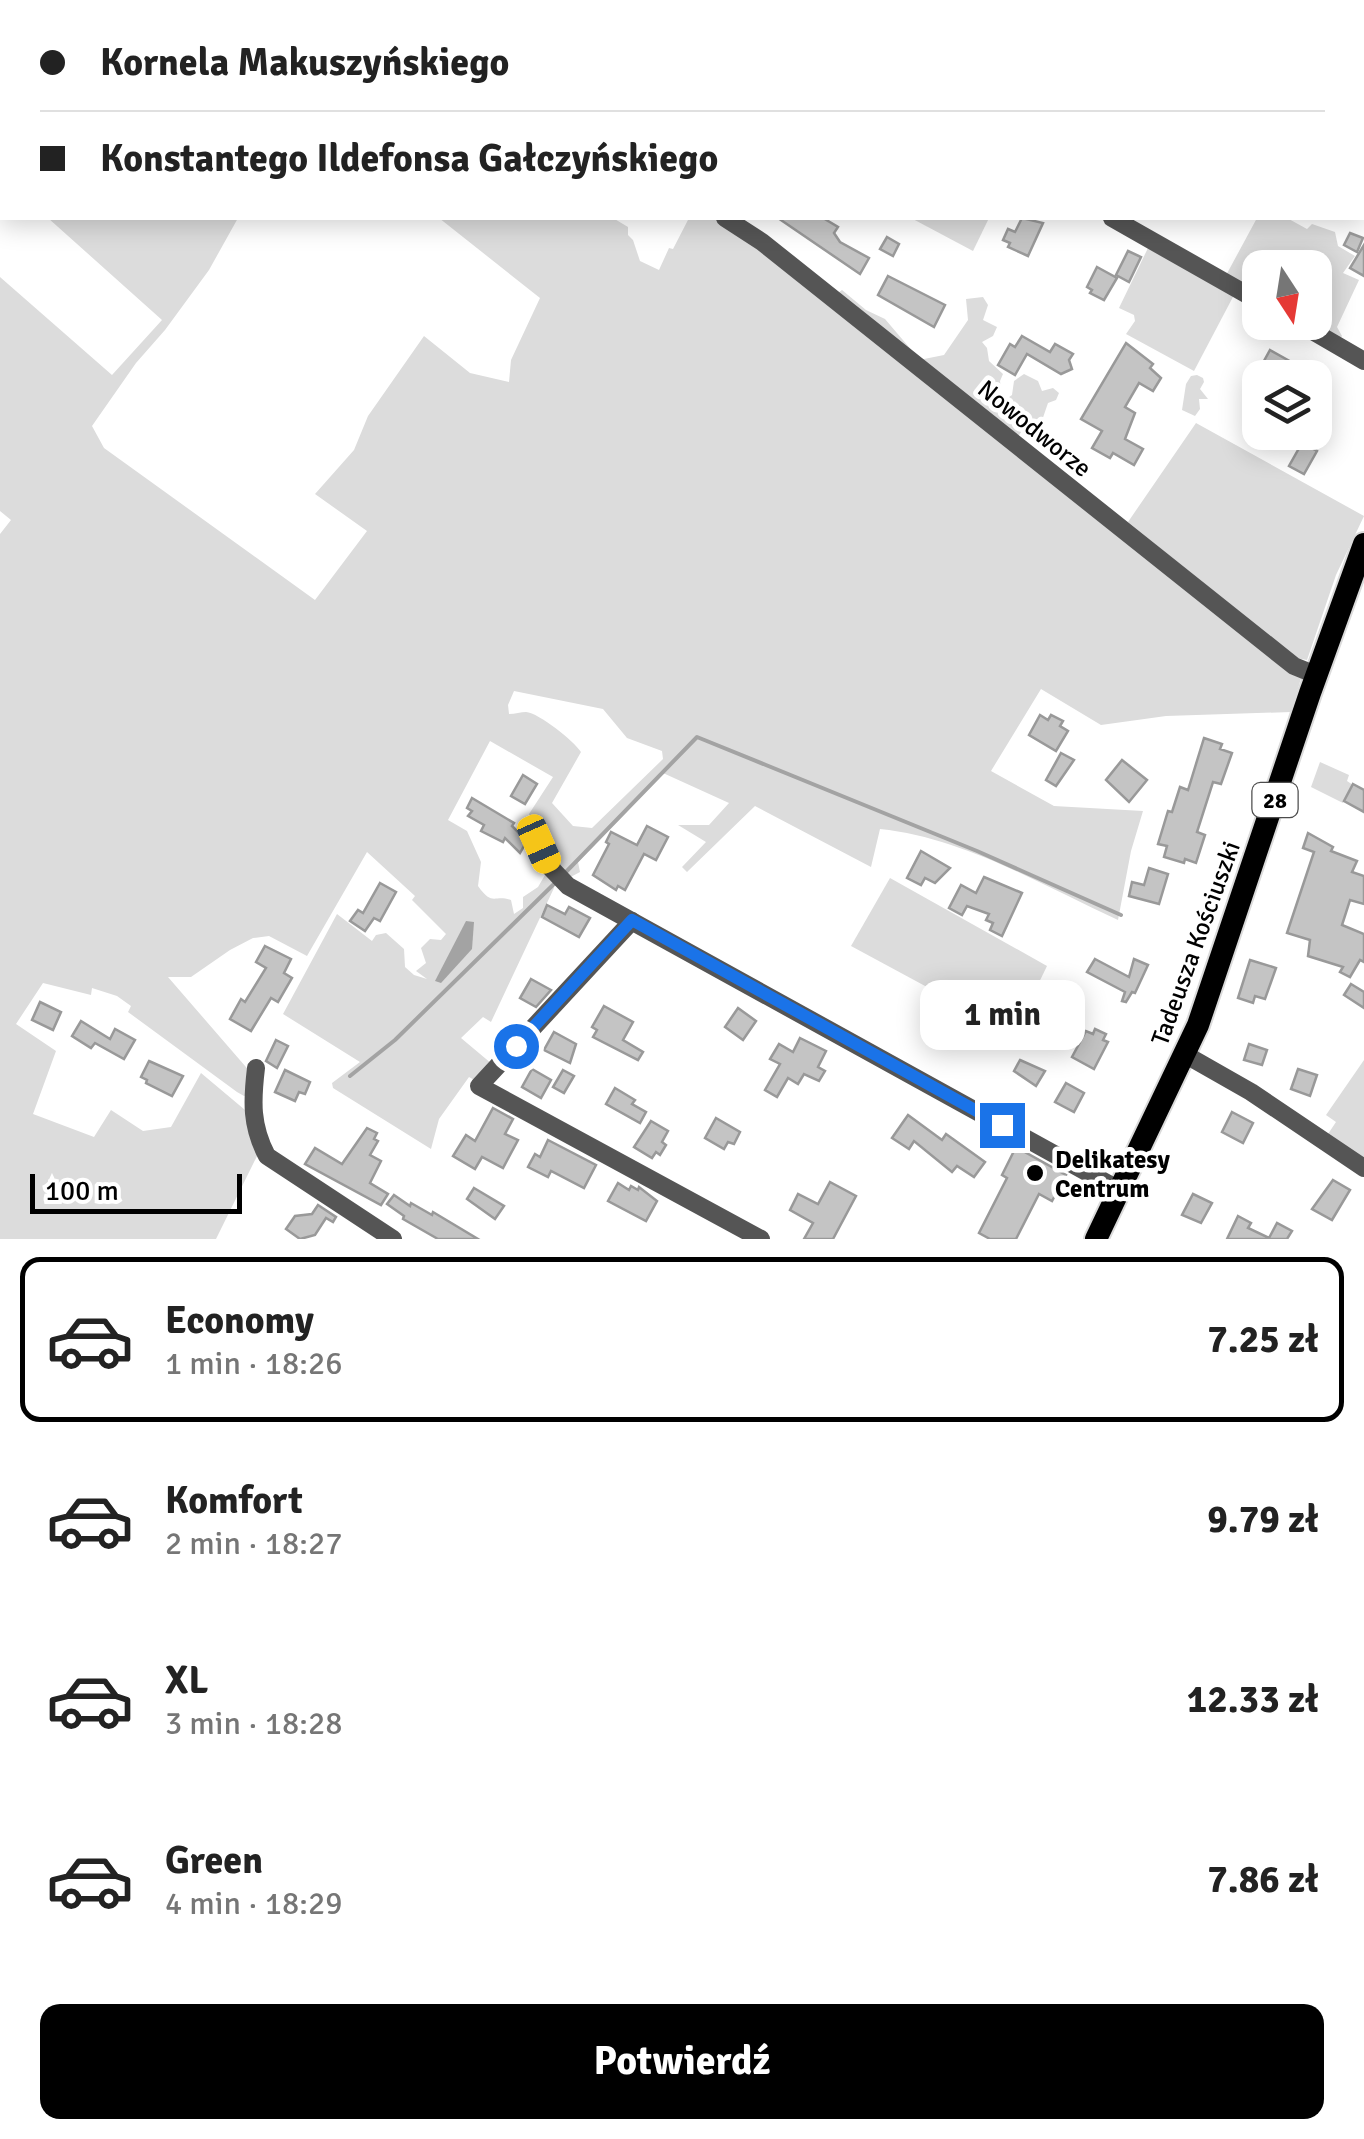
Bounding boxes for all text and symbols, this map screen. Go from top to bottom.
text: Kornela Makuszyńskiego [100,39,509,86]
text: Konstantego Ildefonsa Gałczyńskiego [100,135,718,182]
north arrow [1242,250,1332,340]
map controls [1242,250,1332,450]
button: layers [1242,360,1332,450]
street label: Nowodworze [972,373,1098,484]
road number: 28 [1252,783,1298,817]
car [513,810,565,878]
street label: Tadeusza Kościuszki [1144,837,1247,1049]
callout: 1 min [920,980,1084,1050]
text: 1 min [964,995,1041,1034]
route start [494,1024,539,1069]
route end [980,1103,1025,1148]
place label: Delikatesy Centrum [1055,1144,1170,1204]
marker: Delikatesy Centrum [1024,1162,1046,1184]
scale bar [30,1169,242,1214]
text: 100 m [45,1174,119,1208]
icon: car [45,1295,135,1385]
text: Economy [165,1297,314,1344]
text: 7.25 zł [1207,1316,1319,1363]
text: 1 min · 18:26 [165,1344,343,1383]
icon: car [45,1475,135,1565]
text: Komfort [165,1477,303,1524]
text: 9.79 zł [1207,1496,1319,1543]
text: 2 min · 18:27 [165,1524,343,1563]
icon: car [45,1655,135,1745]
text: XL [165,1657,208,1704]
text: 12.33 zł [1187,1676,1319,1723]
text: 3 min · 18:28 [165,1704,343,1743]
icon: car [45,1835,135,1925]
text: Green [165,1837,263,1884]
text: 7.86 zł [1207,1856,1319,1903]
text: 4 min · 18:29 [165,1884,343,1923]
button: Potwierdź [40,2004,1324,2119]

